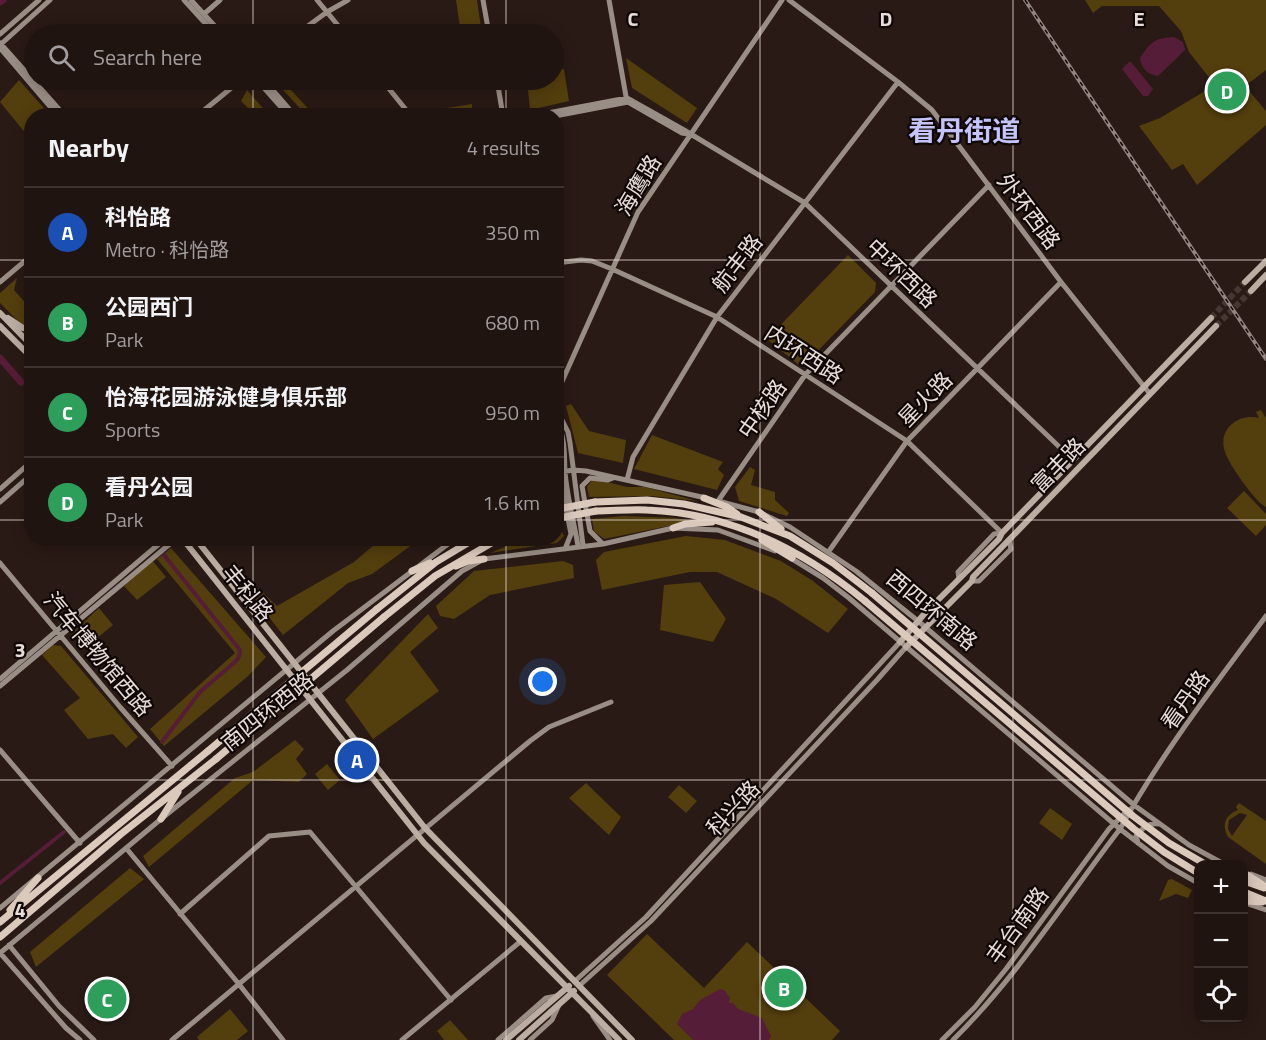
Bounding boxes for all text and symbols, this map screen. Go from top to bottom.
text: C [628,3,639,34]
text: D [880,3,892,34]
text: E [1133,3,1145,34]
search box [24,24,564,90]
text: Search here [93,40,202,74]
icon: search [45,41,78,74]
pin: D [1208,68,1246,113]
district label: 看丹街道 [908,109,1020,152]
text: Nearby [48,128,129,167]
text: 4 results [467,132,540,163]
street label: 海鹰路 [606,148,670,222]
street label: 外环西路 [989,166,1069,256]
text: 科怡路 [105,200,171,234]
text: A [61,217,74,248]
text: 350 m [485,217,540,248]
street label: 航丰路 [703,227,771,299]
street label: 中环西路 [859,230,945,316]
text: Metro · 科怡路 [105,234,229,265]
text: 公园西门 [105,290,193,324]
text: B [61,307,74,338]
text: 680 m [485,307,540,338]
street label: 内环西路 [758,316,850,392]
text: Park [105,324,143,355]
street label: 星火路 [890,363,960,435]
street label: 中核路 [729,372,795,446]
text: 怡海花园游泳健身俱乐部 [105,380,347,414]
text: C [62,397,73,428]
text: 950 m [485,397,540,428]
text: Sports [105,414,160,445]
street label: 富丰路 [1023,429,1093,501]
text: 看丹公园 [105,470,193,504]
text: D [61,487,74,518]
text: 1.6 km [483,487,540,518]
text: Park [105,504,143,535]
street label: 丰科路 [214,557,282,629]
street label: 西四环南路 [879,562,985,658]
street label: 汽车博物馆西路 [35,584,161,724]
text: 3 [14,634,26,665]
street label: 南四环西路 [214,663,320,759]
street label: 看丹路 [1152,663,1218,737]
your location [528,667,557,696]
pin: A [338,738,376,783]
street label: 科兴路 [698,772,768,844]
map controls [1194,860,1248,1022]
button: + [1194,860,1248,914]
street label: 丰台南路 [977,879,1057,971]
text: 4 [14,894,26,925]
button: − [1194,914,1248,968]
pin: B [764,966,804,1010]
button: locate [1194,968,1248,1022]
pin: C [88,976,126,1022]

